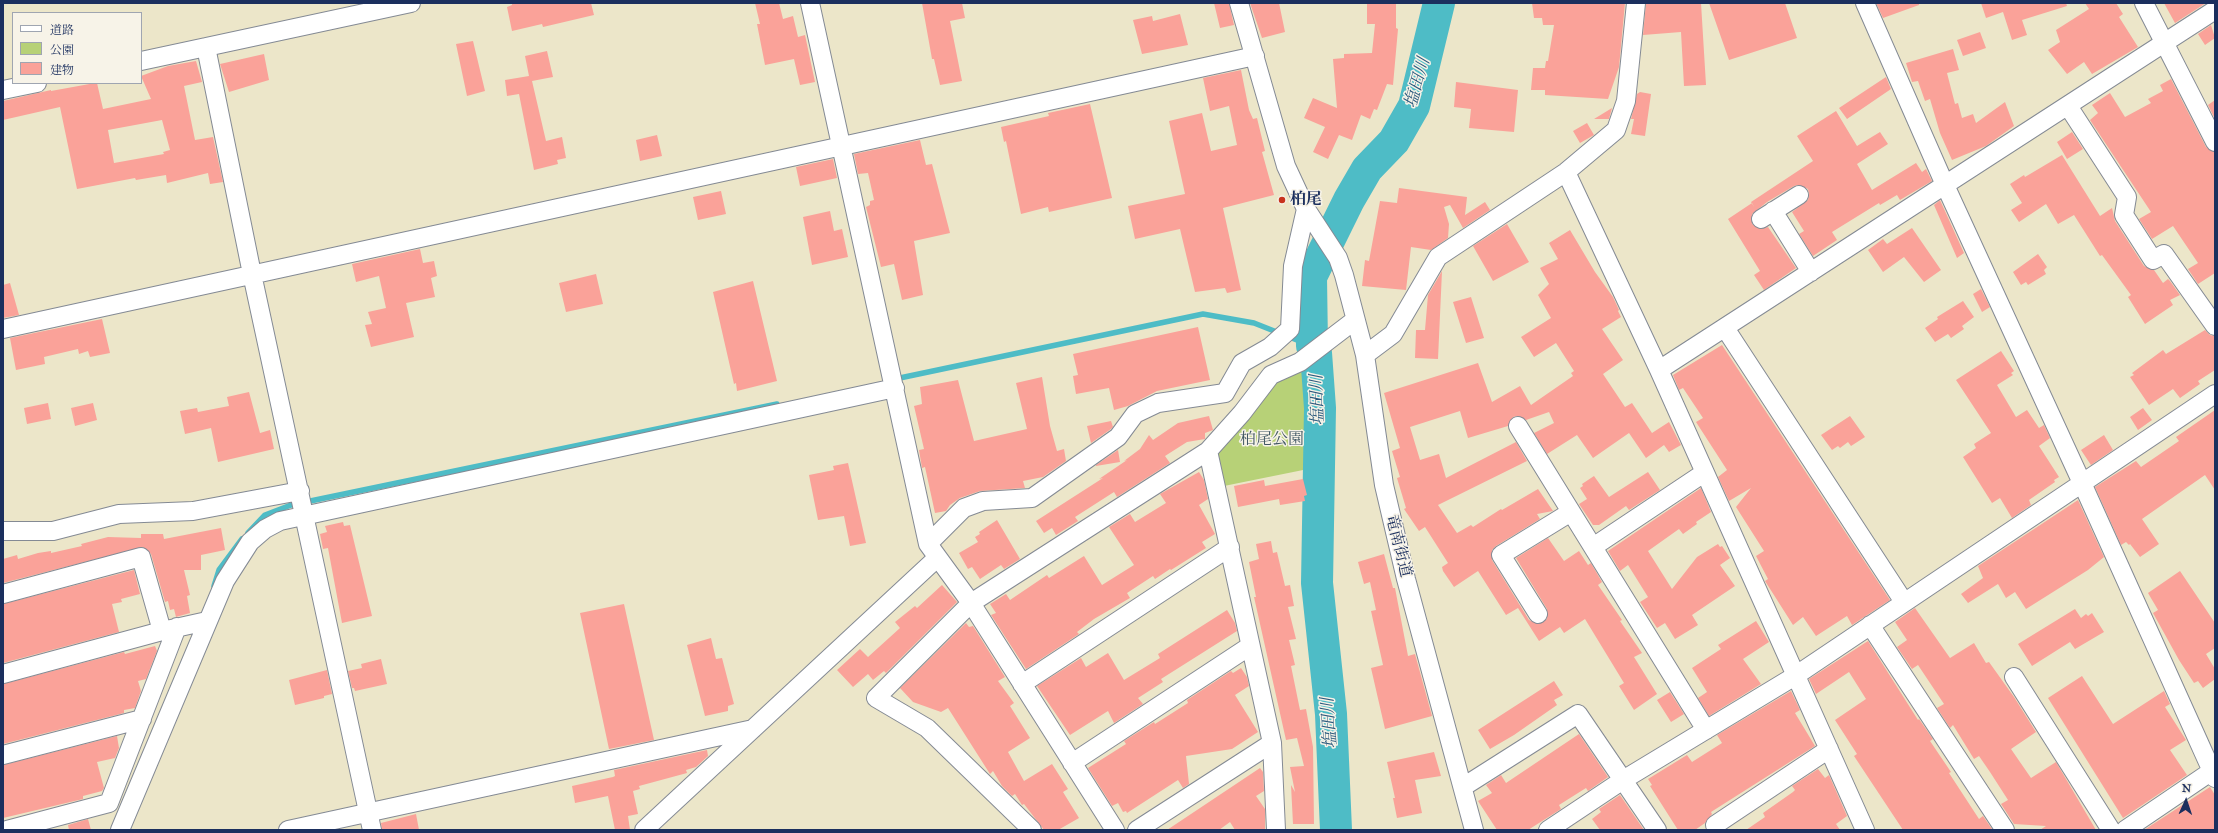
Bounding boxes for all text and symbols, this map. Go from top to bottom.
legend [12,12,142,84]
text: 道路 [50,23,74,37]
text: 公園 [50,43,74,57]
water label: 塩田川 [1401,56,1435,110]
text: 建物 [50,63,74,77]
place label: 柏尾 [1290,190,1322,210]
marker: 柏尾 [1277,195,1287,205]
water label: 塩田川 [1307,374,1329,426]
park label: 柏尾公園 [1240,430,1304,450]
street label: 竜南街道 [1381,513,1415,579]
water label: 塩田川 [1318,697,1342,749]
north arrow [2166,781,2206,821]
text: N [2182,782,2192,795]

